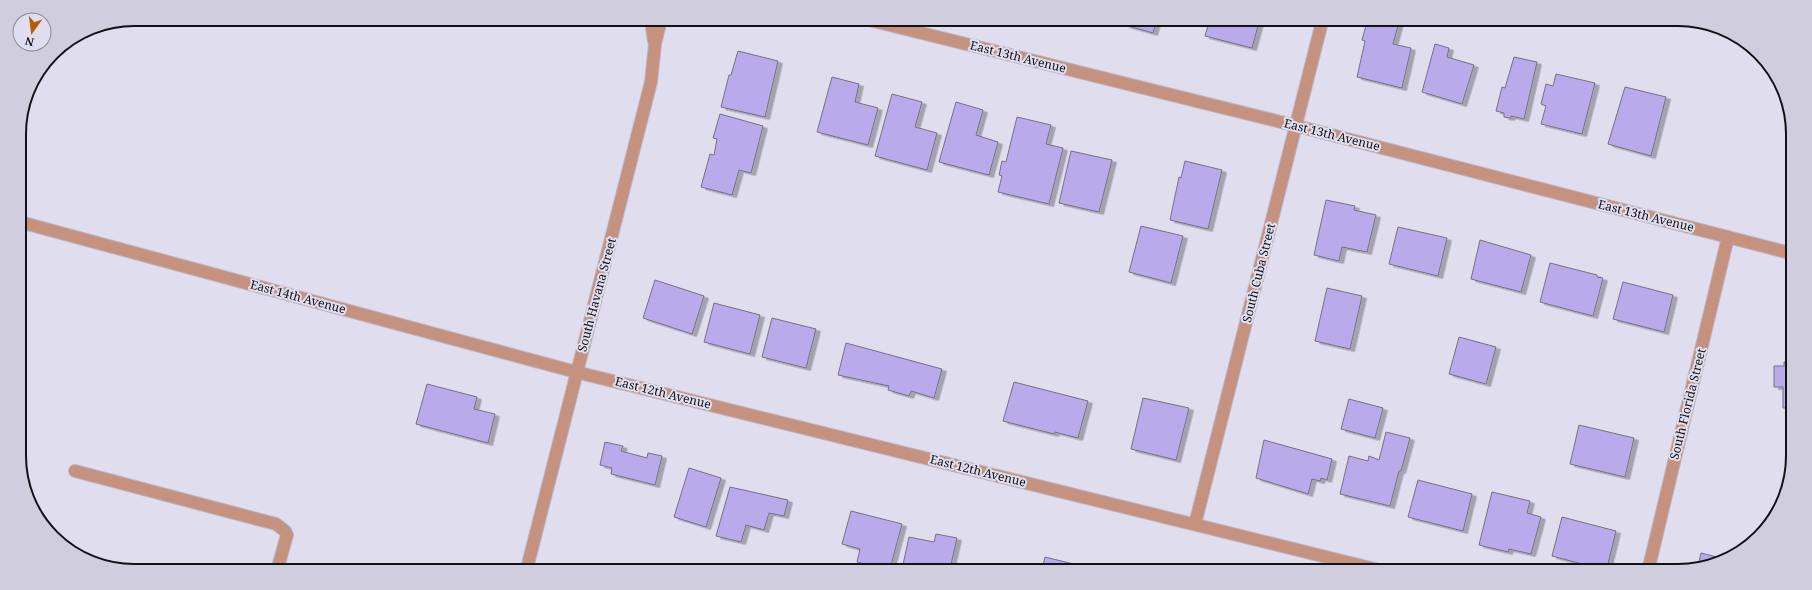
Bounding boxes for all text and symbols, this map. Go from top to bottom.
north arrow [12,12,52,52]
text: N [23,34,35,51]
street label: East 13th Avenue [968,36,1068,77]
street label: East 13th Avenue [1282,114,1382,155]
street label: East 13th Avenue [1596,195,1696,236]
street label: South Cuba Street [1238,221,1279,324]
street label: South Havana Street [573,236,620,354]
street label: East 14th Avenue [248,276,348,317]
street label: South Florida Street [1665,347,1710,461]
street label: East 12th Avenue [613,372,713,413]
street label: East 12th Avenue [928,450,1028,491]

